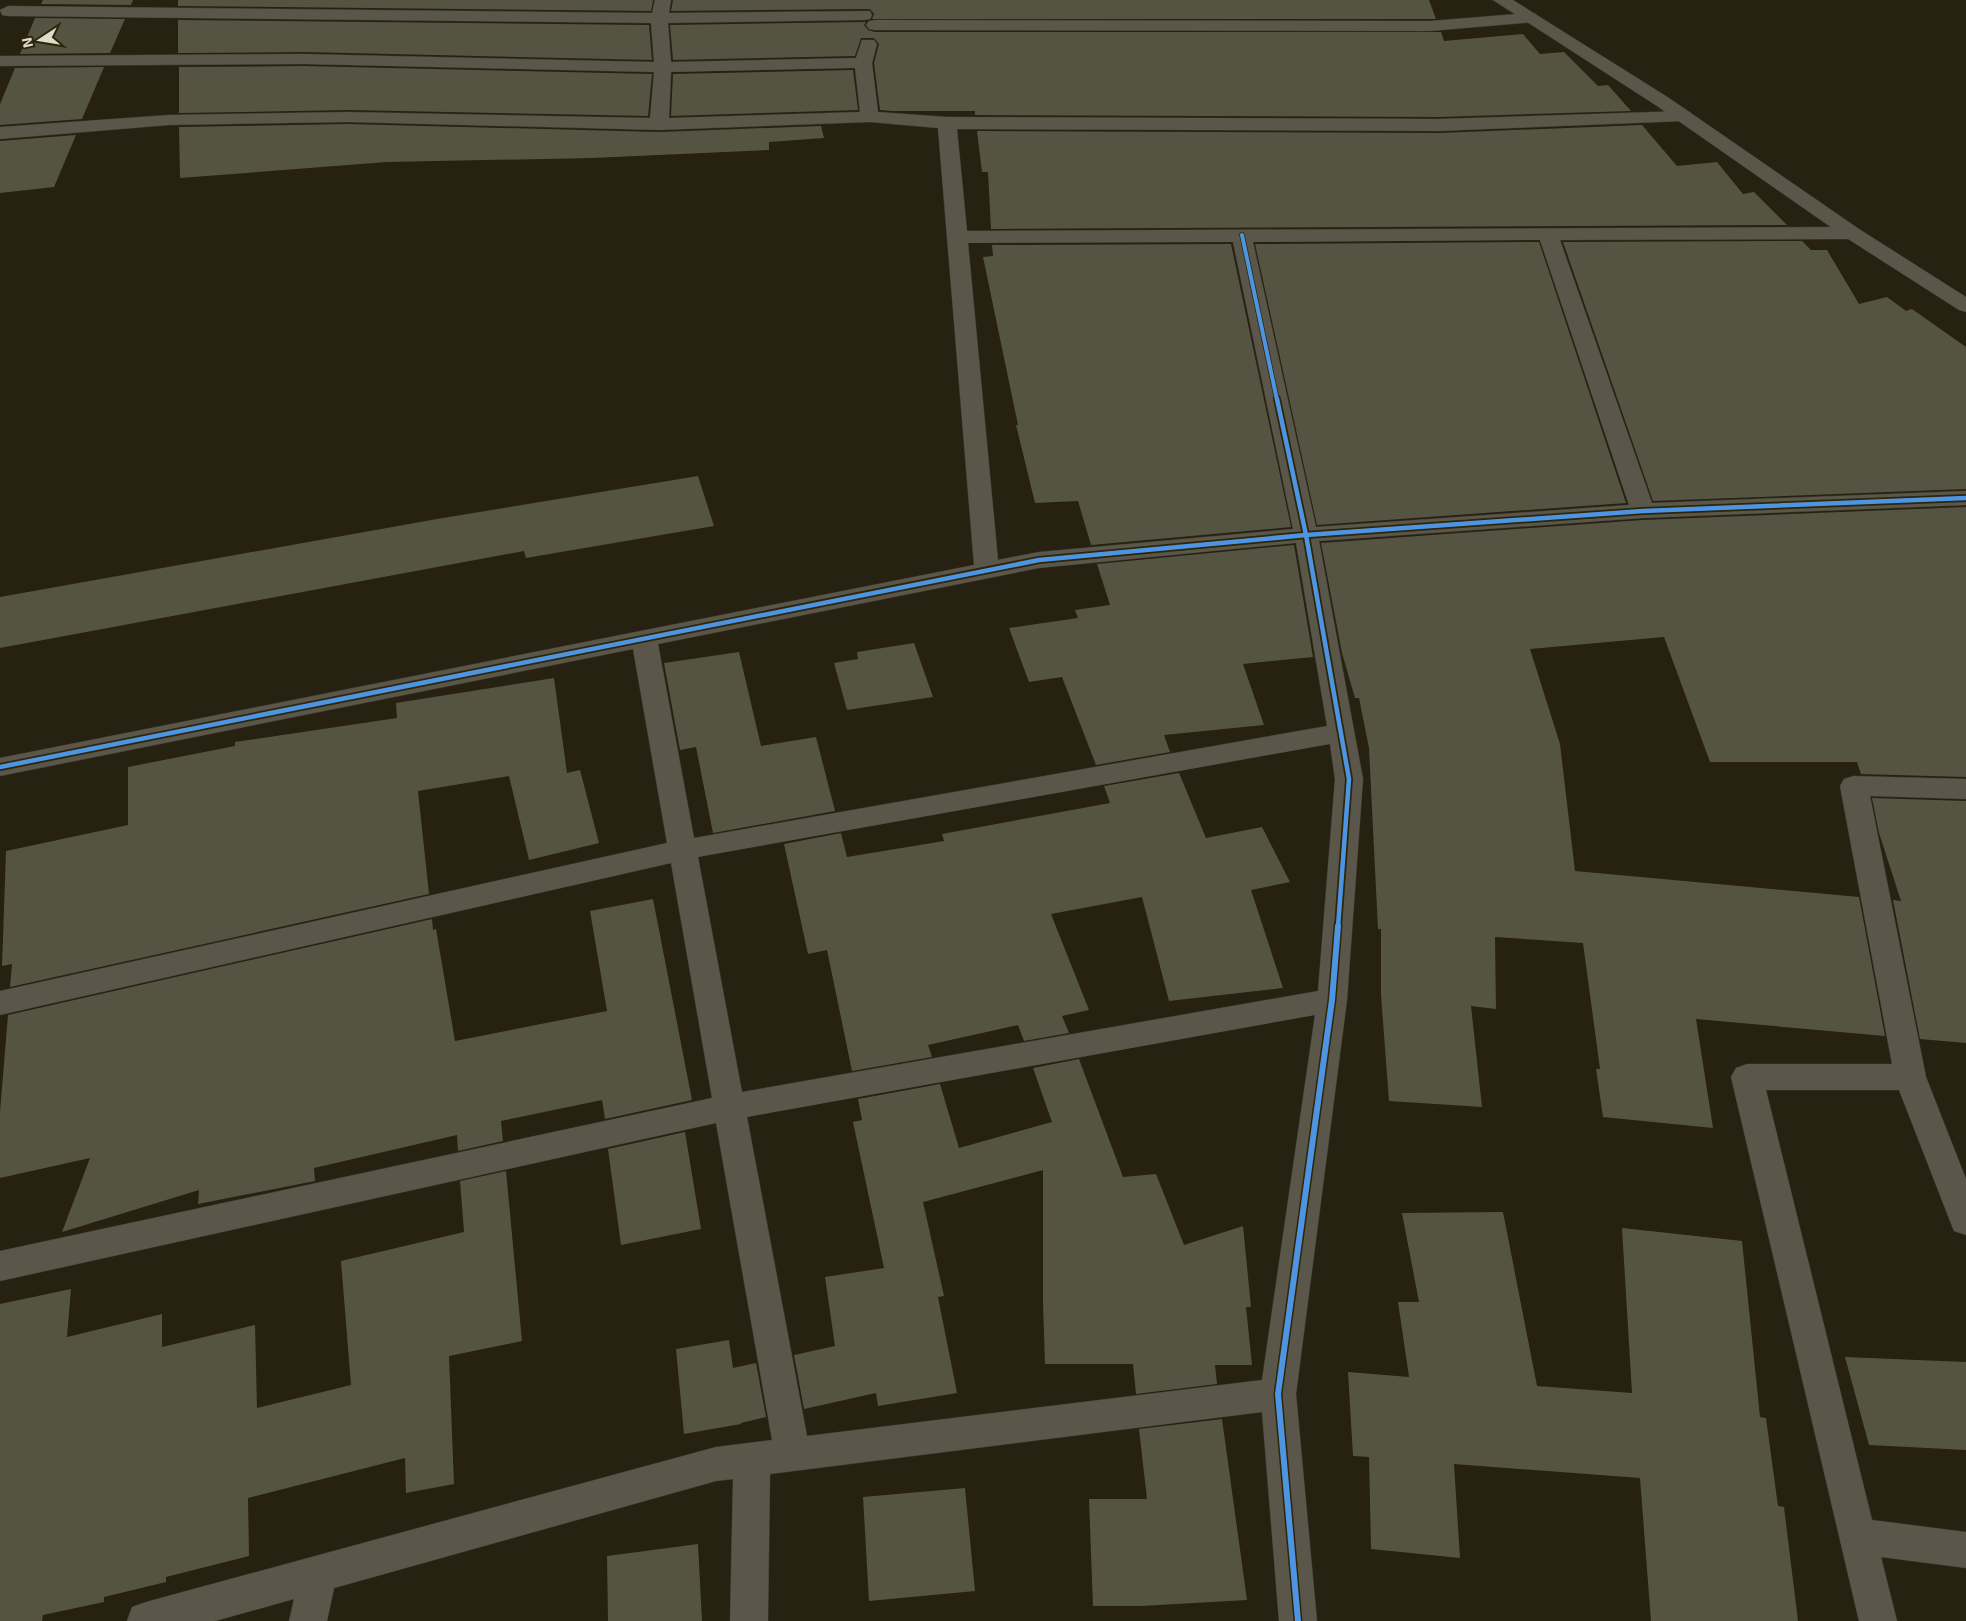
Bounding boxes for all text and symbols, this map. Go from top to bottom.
north arrow [15,15,65,65]
text: N [17,36,36,50]

